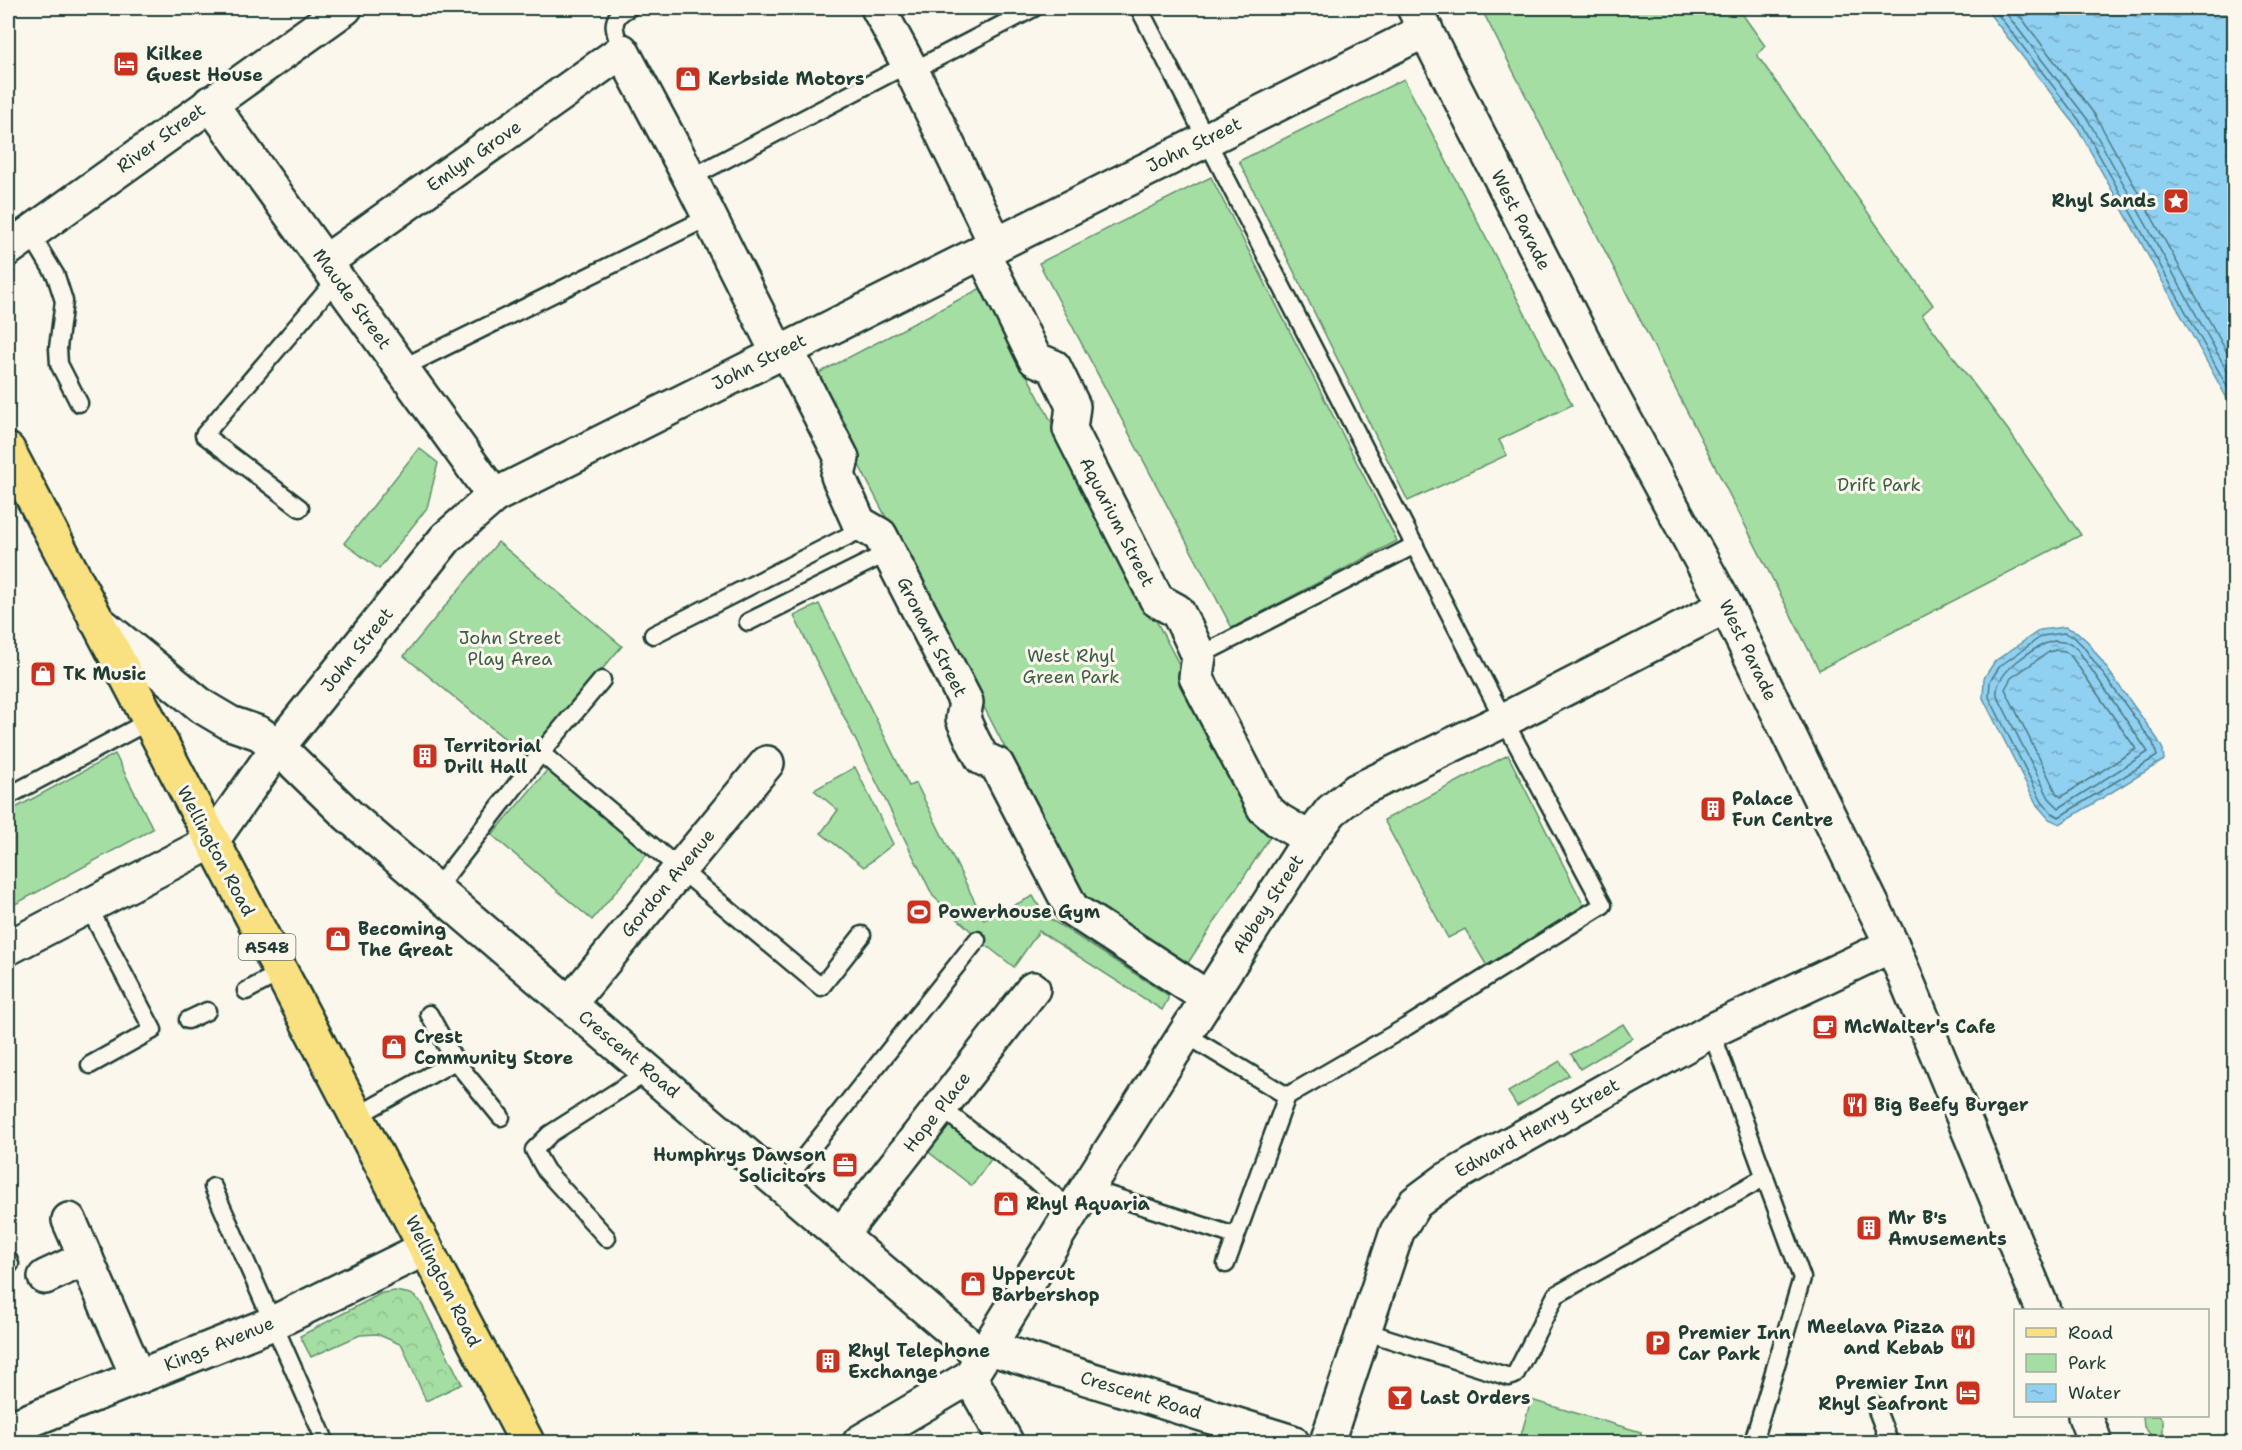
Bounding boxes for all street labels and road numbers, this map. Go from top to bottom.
street label: River Street [112,98,210,178]
street label: John Street [1143,112,1245,178]
street label: Emlyn Grove [422,115,526,197]
street label: West Parade [1485,166,1557,274]
street label: Maude Street [307,244,397,354]
street label: John Street [708,328,810,396]
street label: Aquarium Street [1074,453,1160,591]
street label: Gronant Street [891,573,973,701]
street label: West Parade [1713,596,1783,704]
street label: John Street [315,603,399,697]
street label: Wellington Road [172,782,260,920]
street label: Gordon Avenue [615,824,721,942]
street label: Abbey Street [1227,850,1309,958]
road number: A548 [238,934,296,960]
street label: Crescent Road [573,1005,685,1103]
street label: Hope Place [898,1067,976,1157]
street label: Edward Henry Street [1450,1073,1624,1183]
street label: Wellington Road [400,1211,486,1351]
street label: Kings Avenue [160,1311,278,1377]
street label: Crescent Road [1078,1365,1204,1425]

